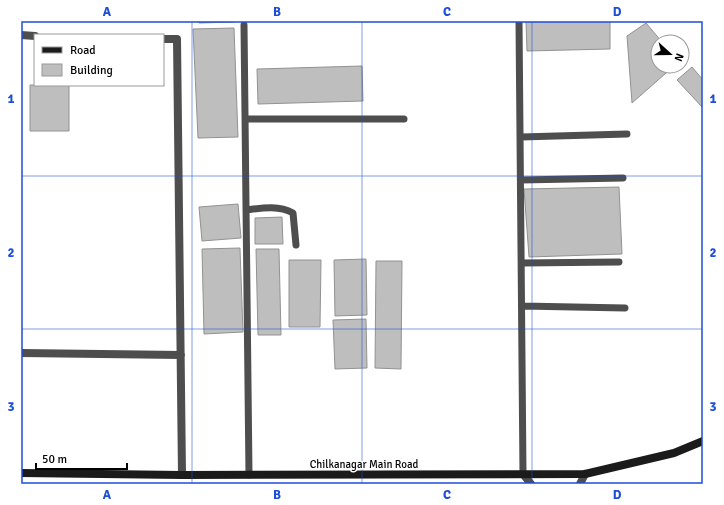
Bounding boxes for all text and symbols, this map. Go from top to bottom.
text: A [103,4,112,20]
text: B [273,4,281,20]
text: C [443,4,451,20]
text: D [613,4,622,20]
legend [34,34,164,86]
north arrow [650,34,690,74]
text: Road [70,43,96,58]
text: N [671,52,686,63]
text: Building [70,63,113,78]
text: 1 [7,91,15,107]
text: 1 [709,91,717,107]
text: 2 [7,245,15,261]
text: 2 [709,245,717,261]
text: 3 [7,399,15,415]
text: 3 [709,399,717,415]
scale bar [36,445,127,471]
text: 50 m [42,452,67,467]
street label: Chilkanagar Main Road [310,458,419,471]
text: A [103,487,112,503]
text: B [273,487,281,503]
text: C [443,487,451,503]
text: D [613,487,622,503]

